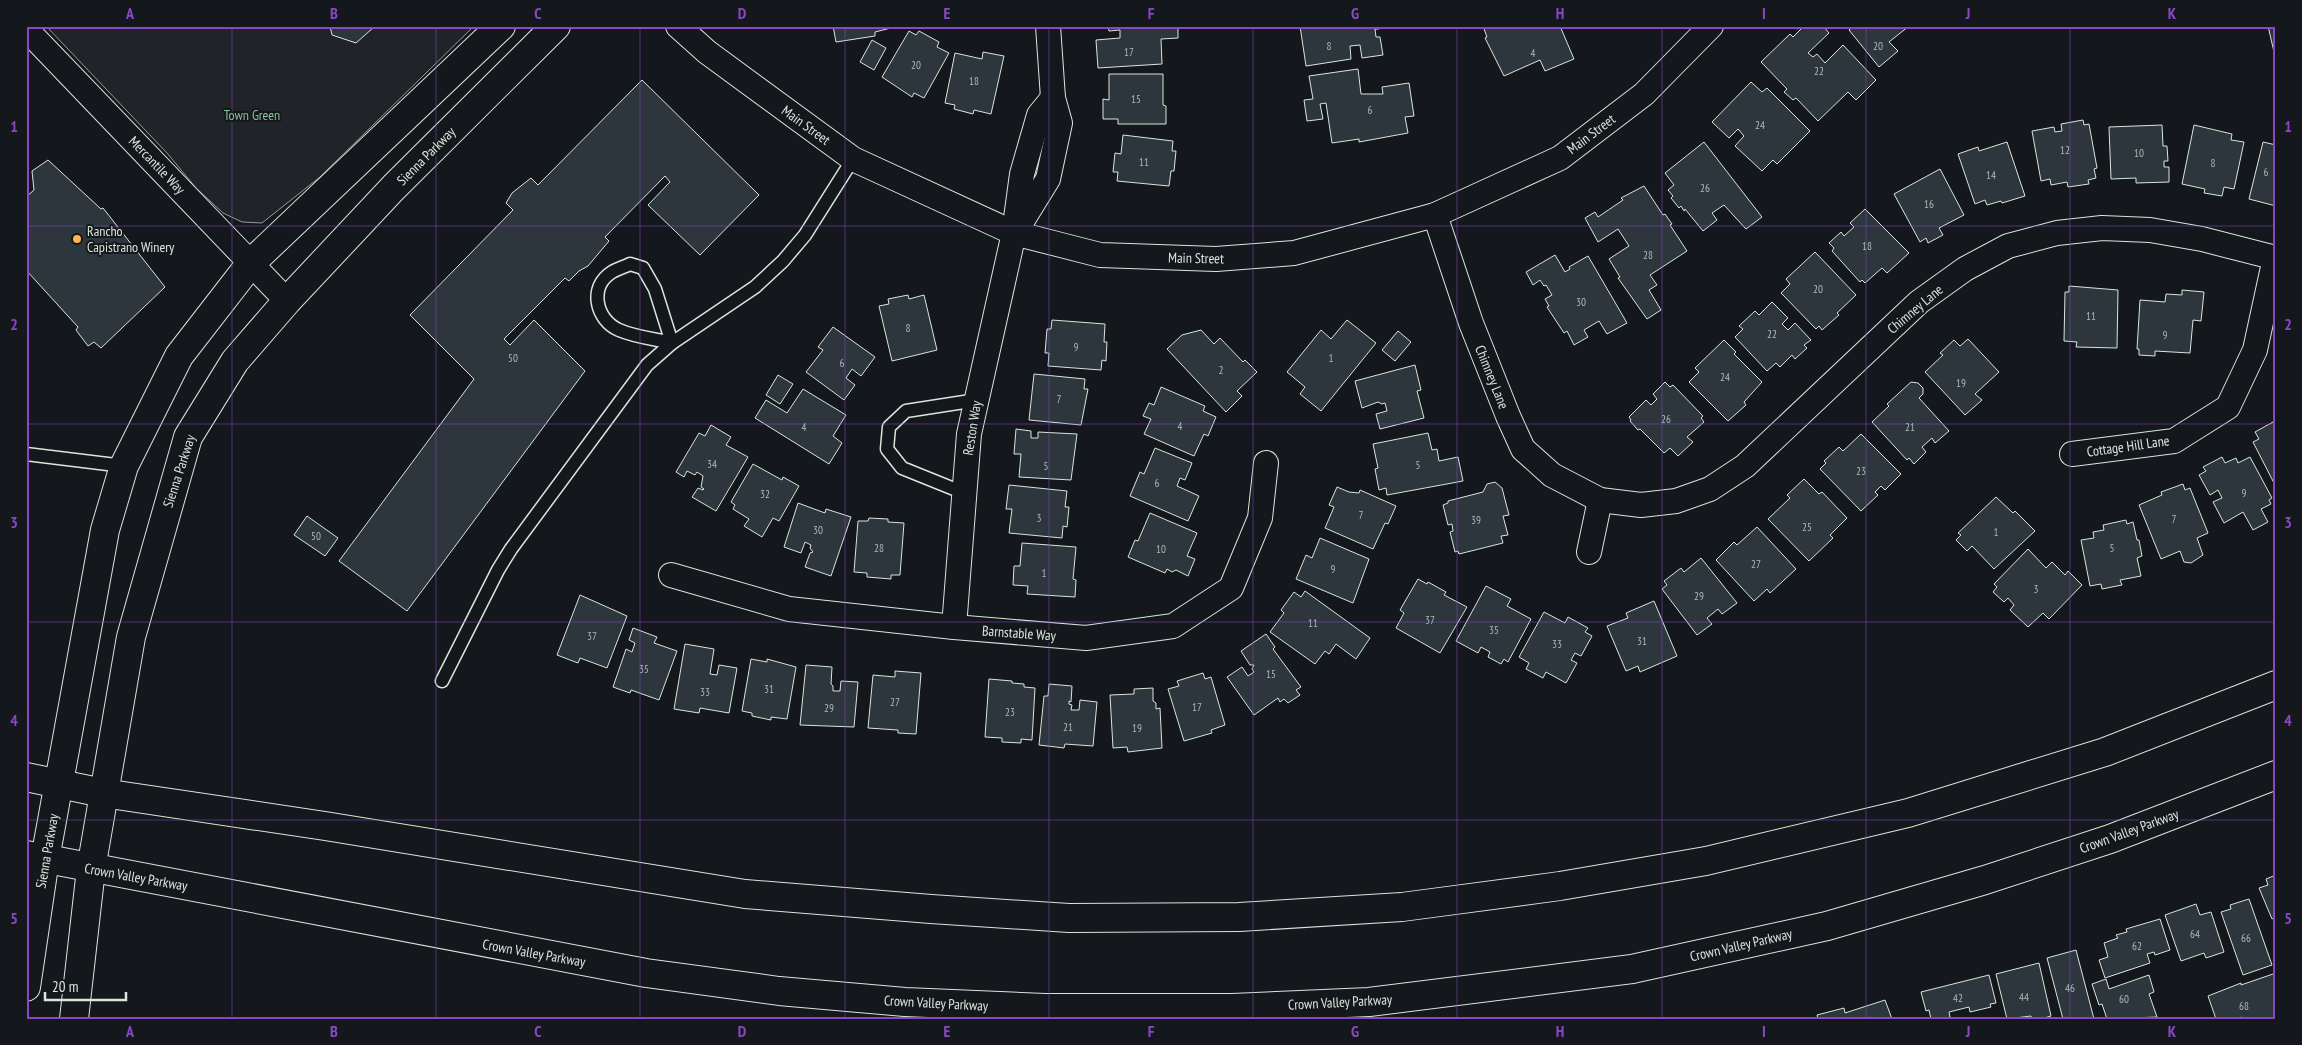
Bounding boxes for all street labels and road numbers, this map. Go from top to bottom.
street label: Main Street [778,101,834,149]
street label: Main Street [1563,110,1619,158]
street label: Sienna Parkway [393,122,460,189]
street label: Mercantile Way [125,132,190,198]
street label: Main Street [1168,249,1224,267]
street label: Chimney Lane [1883,280,1947,338]
street label: Chimney Lane [1471,342,1513,412]
street label: Reston Way [959,399,985,457]
street label: Cottage Hill Lane [2085,431,2171,461]
street label: Sienna Parkway [159,432,199,510]
street label: Barnstable Way [981,621,1057,645]
street label: Crown Valley Parkway [2077,804,2182,857]
street label: Sienna Parkway [32,811,63,890]
street label: Crown Valley Parkway [83,859,190,895]
street label: Crown Valley Parkway [1688,924,1795,966]
street label: Crown Valley Parkway [481,935,588,971]
street label: Crown Valley Parkway [1287,990,1393,1014]
street label: Crown Valley Parkway [883,991,989,1015]

